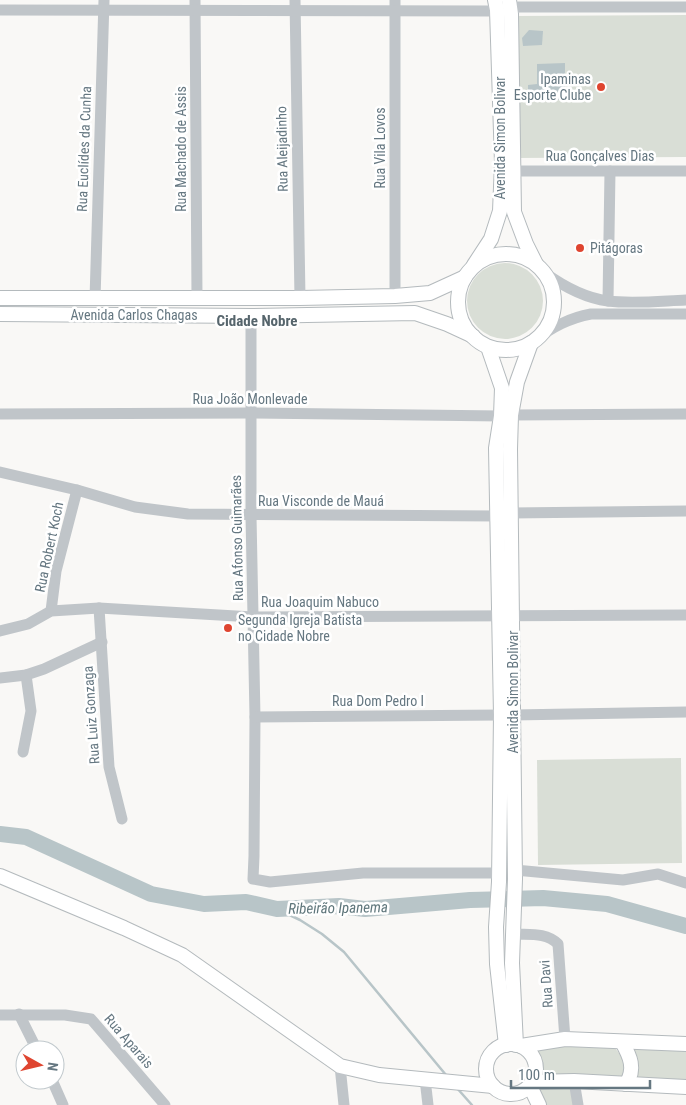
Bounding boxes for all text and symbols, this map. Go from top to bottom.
place label: Ipaminas Esporte Clube [514,71,591,103]
street label: Avenida Simon Bolivar [492,76,508,200]
marker: Ipaminas Esporte Clube [595,81,607,93]
street label: Rua Euclídes da Cunha [74,86,94,212]
street label: Rua Machado de Assis [173,86,189,212]
street label: Rua Aleijadinho [273,106,291,192]
street label: Rua Vila Lovos [372,107,388,189]
street label: Rua Gonçalves Dias [546,148,654,164]
place label: Pitágoras [590,240,643,256]
marker: Pitágoras [574,242,586,254]
street label: Avenida Carlos Chagas [70,307,198,323]
district label: Cidade Nobre [217,312,297,330]
street label: Rua João Monlevade [192,391,308,407]
street label: Rua Afonso Guimarães [228,475,246,601]
street label: Rua Visconde de Mauá [258,493,384,509]
street label: Rua Robert Koch [32,500,66,594]
street label: Rua Joaquim Nabuco [261,594,379,610]
place label: Segunda Igreja Batista no Cidade Nobre [238,612,362,644]
marker: Segunda Igreja Batista no Cidade Nobre [222,622,234,634]
street label: Avenida Simon Bolivar [505,630,521,754]
street label: Rua Luiz Gonzaga [80,665,102,765]
street label: Rua Dom Pedro I [332,693,424,709]
water label: Ribeirão Ipanema [288,898,388,918]
street label: Rua Davi [536,960,556,1008]
street label: Rua Aparais [101,1011,157,1071]
north arrow [15,1040,65,1090]
scale bar [511,1058,650,1090]
text: N [44,1061,61,1072]
text: 100 m [518,1066,555,1084]

